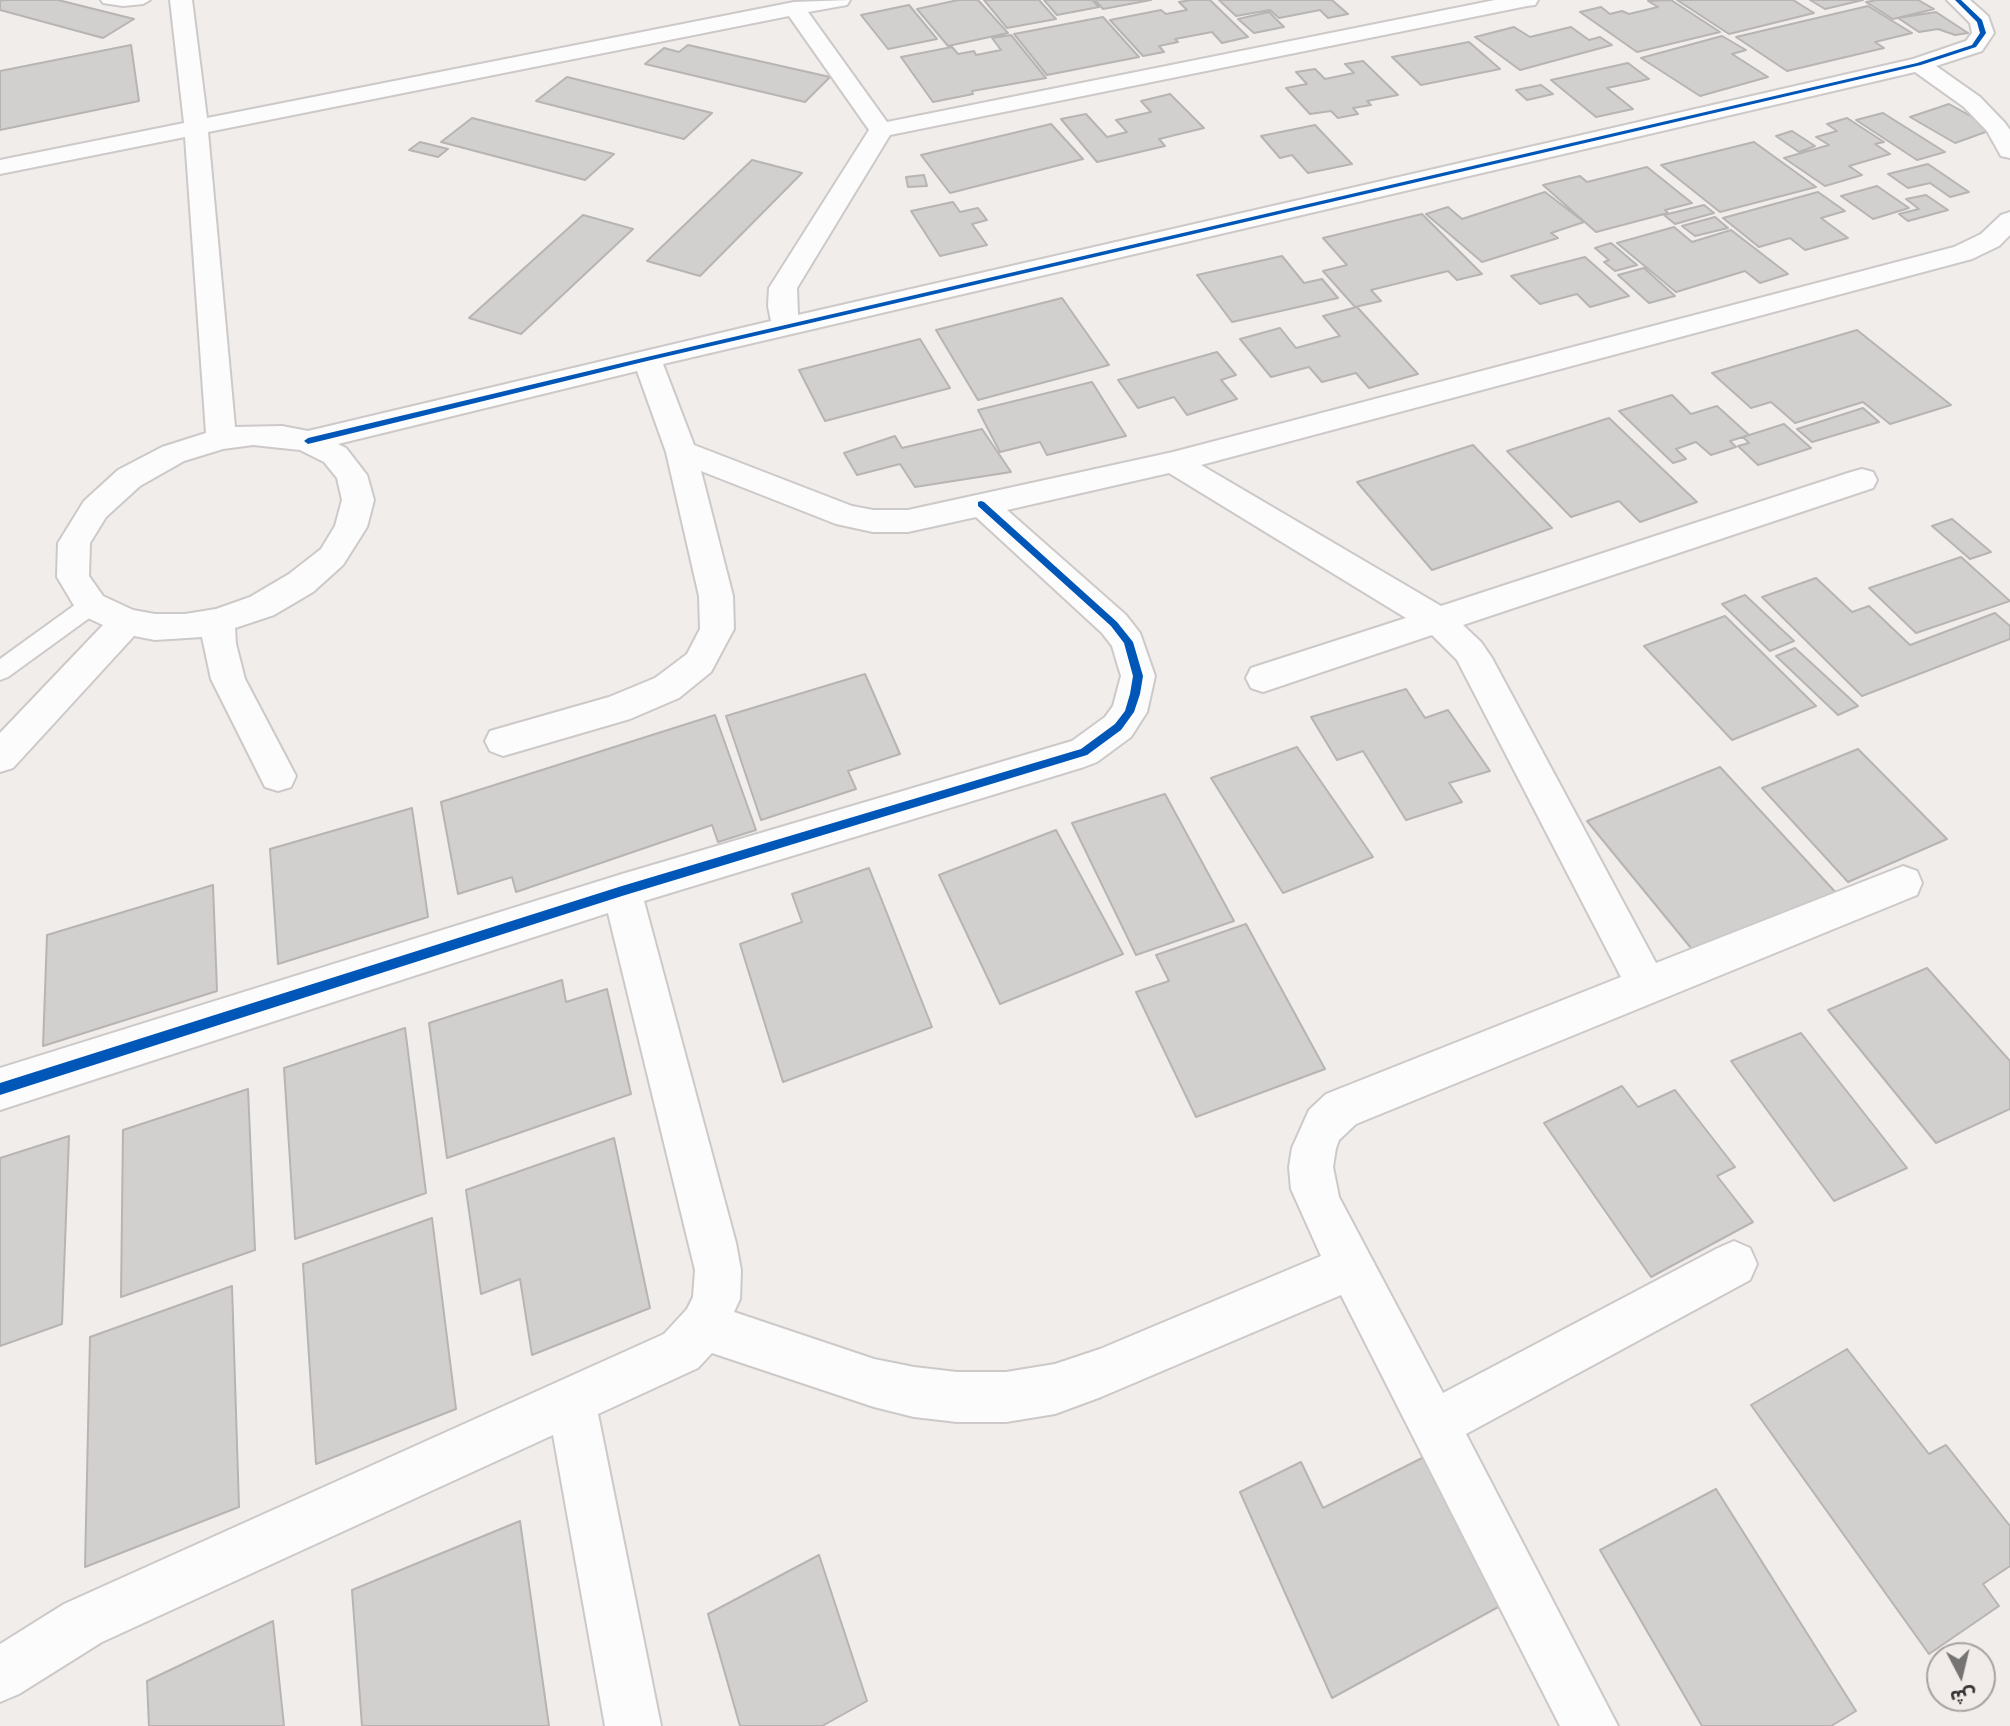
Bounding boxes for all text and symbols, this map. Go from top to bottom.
north arrow [1926,1642,1996,1712]
text: ش [1949,1683,1978,1709]

